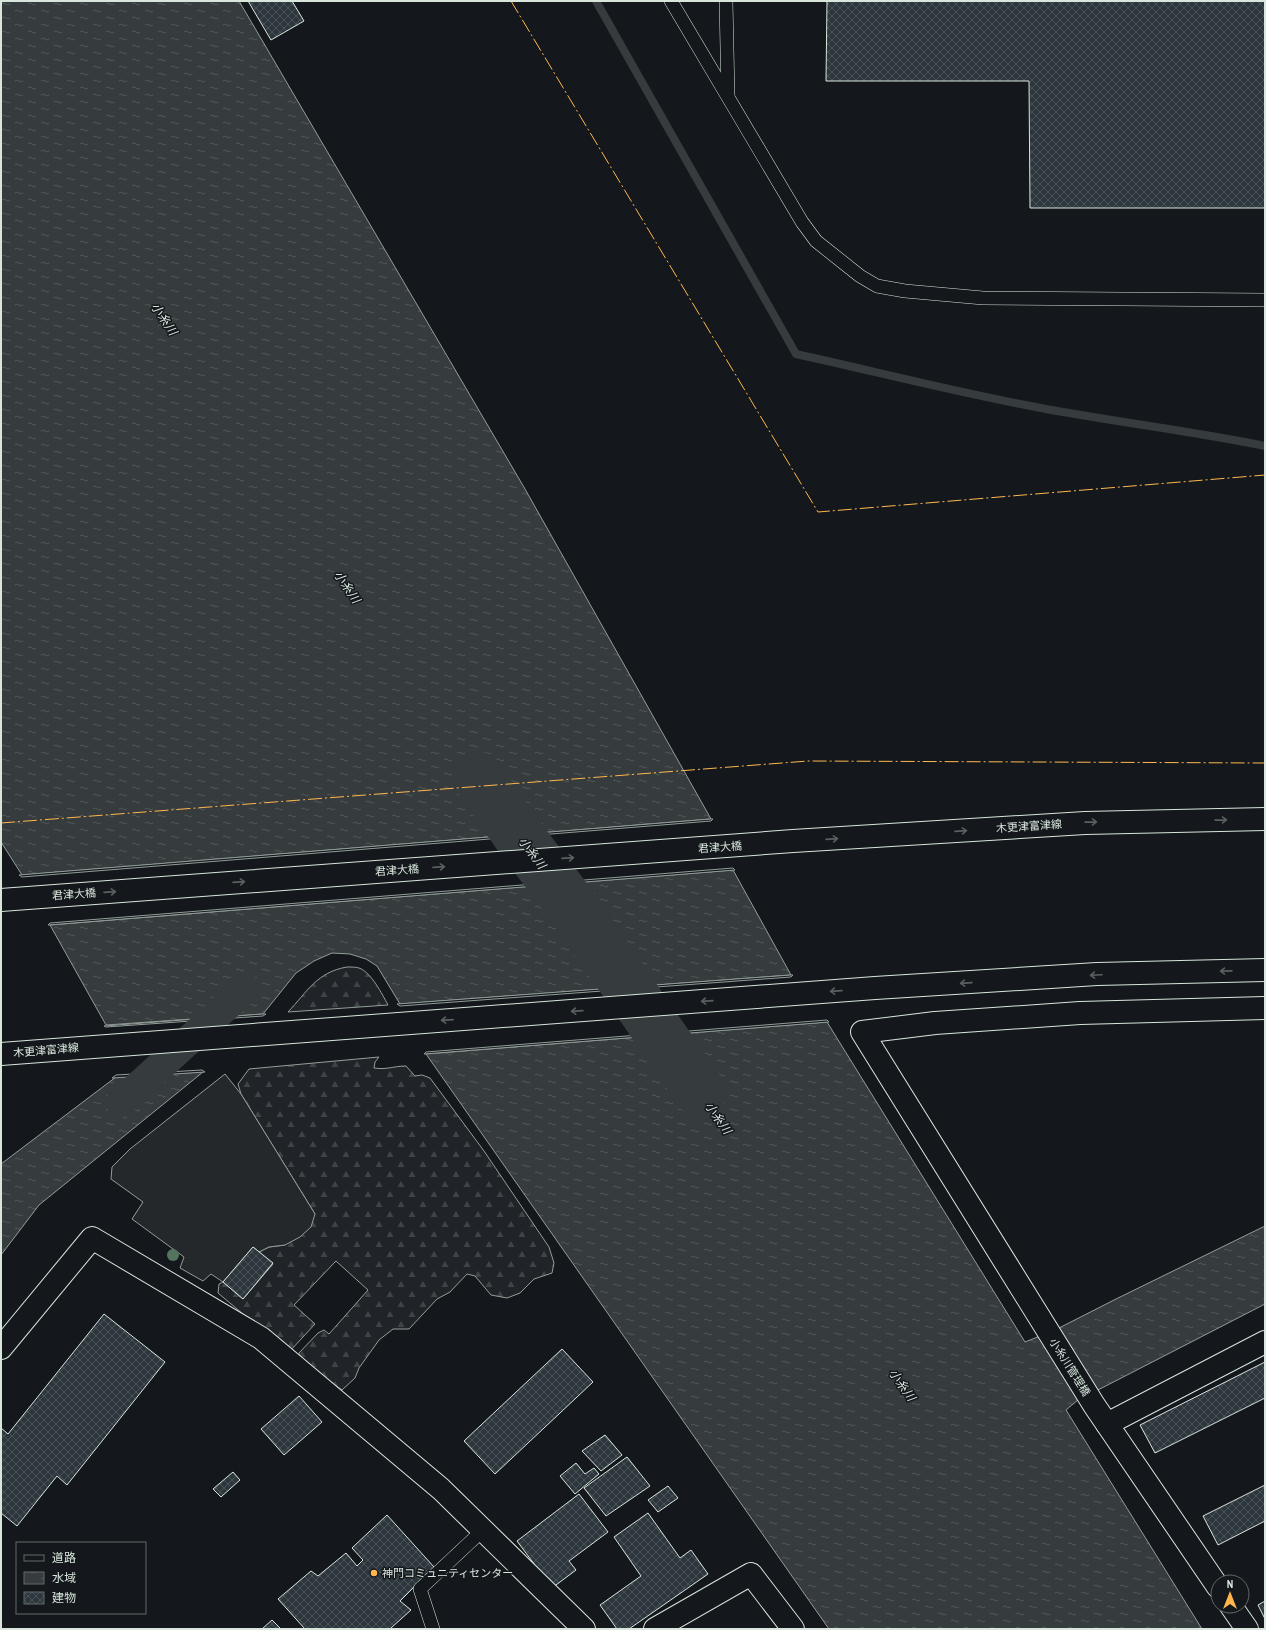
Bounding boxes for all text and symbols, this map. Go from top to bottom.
water label: 小糸川 [147,300,182,340]
water label: 小糸川 [330,568,365,608]
one-way arrow [1214,816,1227,824]
street label: 木更津富津線 [996,817,1062,835]
one-way arrow [1084,819,1097,826]
one-way arrow [954,827,967,834]
water label: 小糸川 [515,834,550,874]
one-way arrow [825,835,838,842]
street label: 君津大橋 [698,838,742,856]
one-way arrow [561,854,574,861]
street label: 君津大橋 [375,861,419,879]
one-way arrow [432,864,445,871]
one-way arrow [232,879,245,886]
street label: 君津大橋 [52,885,96,903]
one-way arrow [103,888,116,895]
one-way arrow [1220,967,1233,975]
one-way arrow [1090,971,1103,978]
one-way arrow [960,979,973,986]
one-way arrow [830,988,843,995]
one-way arrow [701,997,714,1004]
one-way arrow [571,1007,584,1014]
one-way arrow [441,1017,454,1024]
street label: 木更津富津線 [13,1040,79,1060]
water label: 小糸川 [701,1099,736,1139]
street label: 小糸川管理橋 [1047,1335,1093,1399]
water label: 小糸川 [885,1366,920,1406]
legend [16,1542,146,1614]
text: 道路 [52,1550,76,1566]
place label: 神門コミュニティセンター [382,1566,513,1580]
marker: 神門コミュニティセンター [369,1568,379,1578]
text: 水域 [52,1570,76,1586]
north arrow [1210,1574,1250,1614]
text: N [1227,1577,1233,1591]
text: 建物 [52,1590,76,1606]

